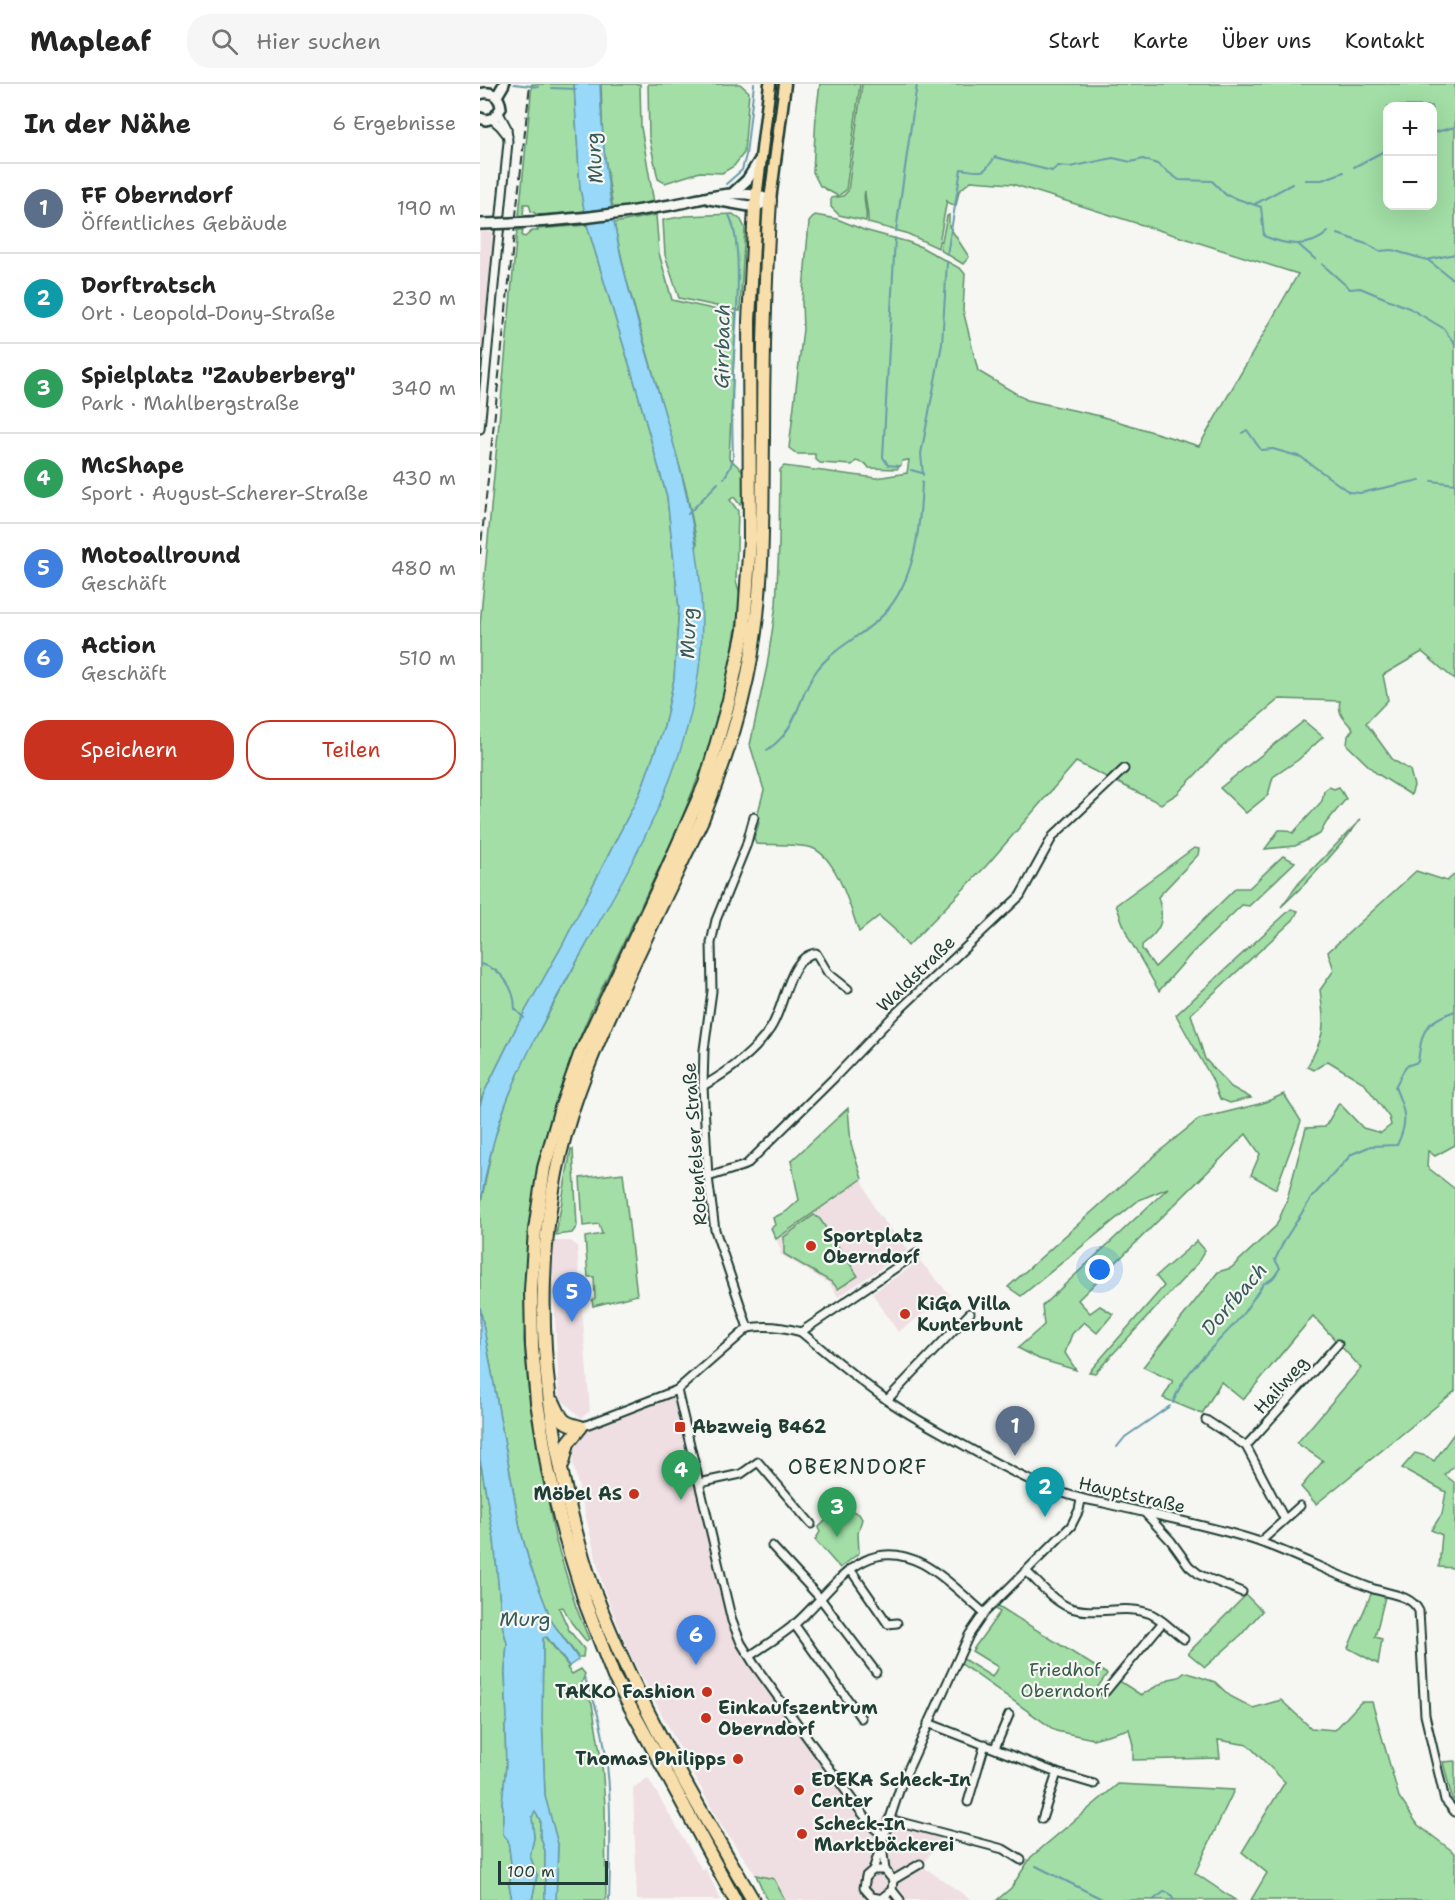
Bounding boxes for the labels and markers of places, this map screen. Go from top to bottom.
place label: Sportplatz Oberndorf [823,1224,924,1269]
marker: Sportplatz Oberndorf [804,1239,818,1253]
pin: 5 [552,1272,592,1322]
place label: KiGa Villa Kunterbunt [917,1292,1023,1337]
marker: KiGa Villa Kunterbunt [898,1307,912,1321]
pin: 1 [996,1406,1034,1456]
place label: Abzweig B462 [692,1415,827,1439]
marker: Abzweig B462 [673,1420,687,1434]
pin: 4 [662,1450,700,1500]
pin: 2 [1026,1468,1064,1517]
place label: Möbel AS [534,1482,622,1506]
marker: Möbel AS [627,1487,641,1501]
pin: 3 [818,1488,856,1537]
pin: 6 [676,1616,716,1665]
place label: TAKKO Fashion [555,1680,695,1704]
marker: TAKKO Fashion [700,1685,714,1699]
place label: Einkaufszentrum Oberndorf [718,1696,878,1741]
marker: Einkaufszentrum Oberndorf [699,1711,713,1725]
place label: Thomas Philipps [575,1747,726,1771]
marker: Thomas Philipps [731,1752,745,1766]
place label: EDEKA Scheck-In Center [811,1768,971,1813]
marker: EDEKA Scheck-In Center [792,1783,806,1797]
place label: Scheck-In Marktbäckerei [814,1812,954,1857]
marker: Scheck-In Marktbäckerei [795,1827,809,1841]

